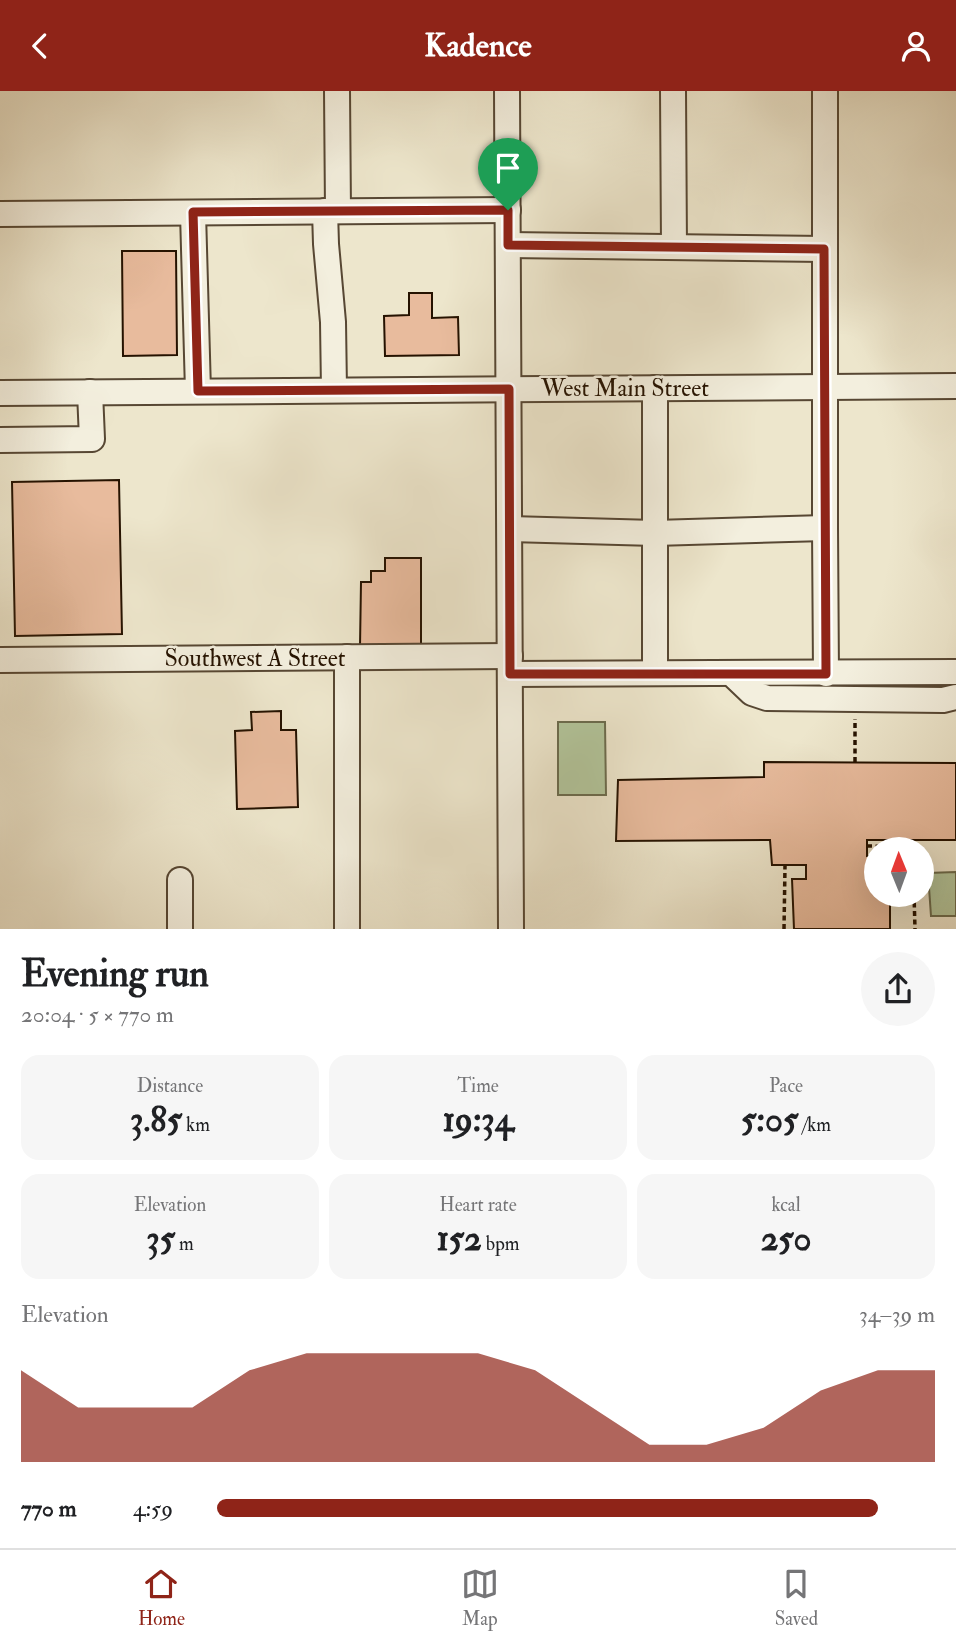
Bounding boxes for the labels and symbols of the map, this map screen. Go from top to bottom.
pin [478,138,538,210]
street label: West Main Street [540,373,709,404]
street label: Southwest A Street [164,643,346,674]
north arrow [864,837,934,907]

